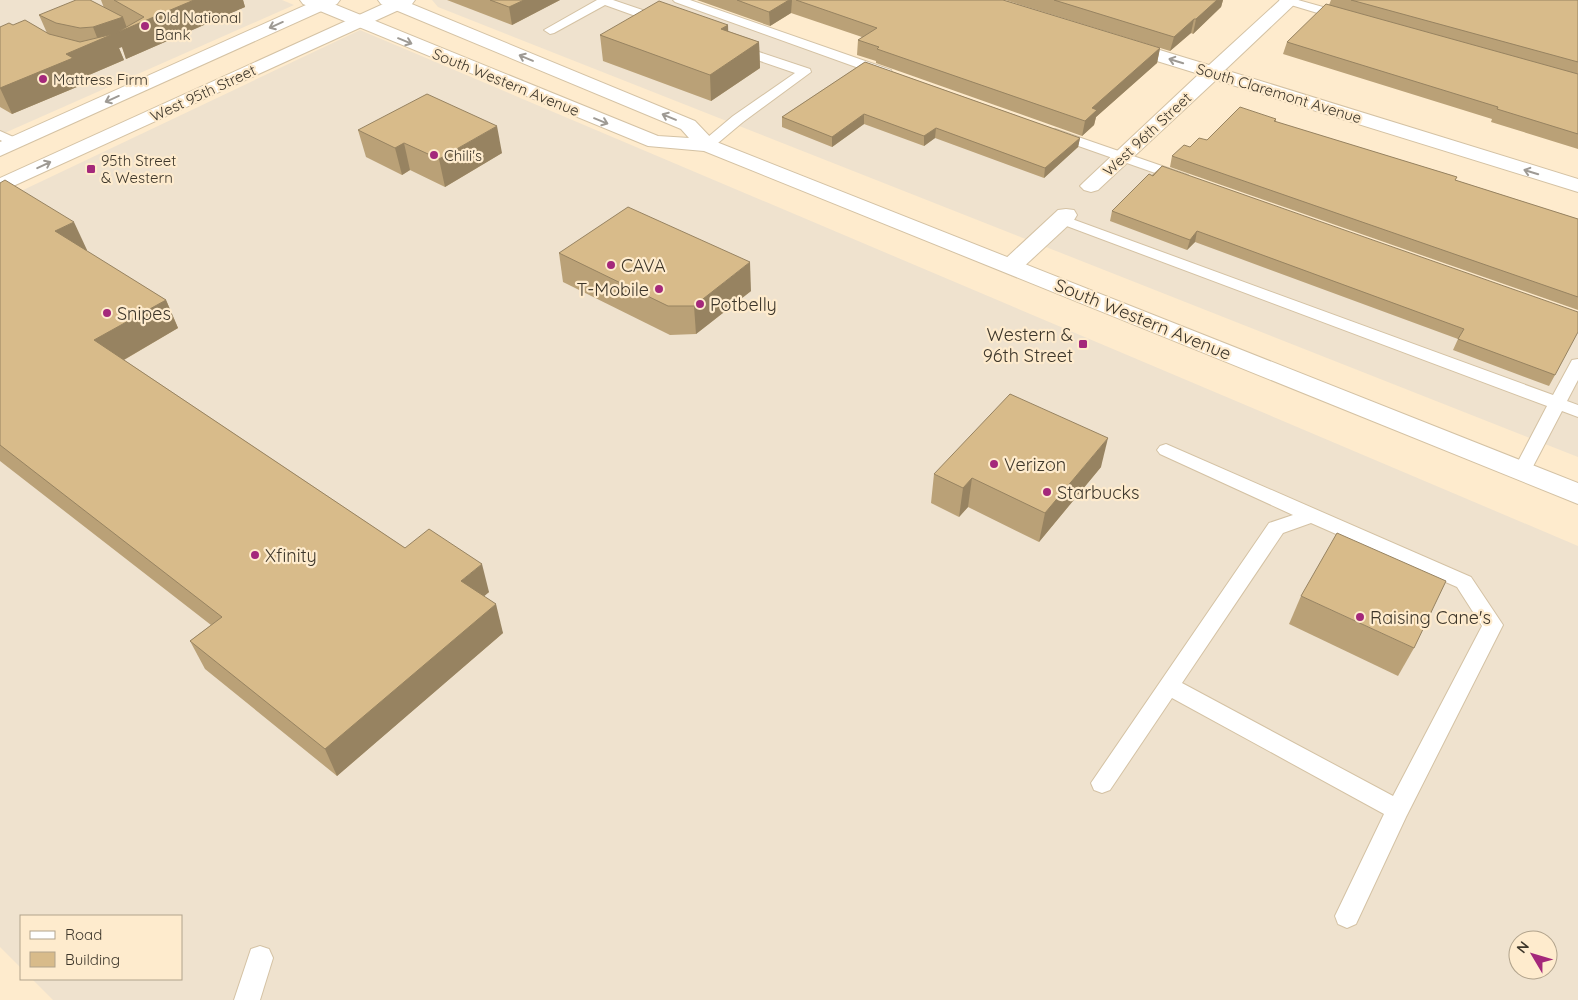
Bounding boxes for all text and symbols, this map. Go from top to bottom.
place label: Old National Bank [155,8,242,44]
marker: Old National Bank [139,20,151,32]
one-way arrow [269,21,284,31]
one-way arrow [397,36,412,46]
street label: South Western Avenue [430,44,582,120]
one-way arrow [519,52,534,62]
one-way arrow [1168,56,1184,65]
street label: South Claremont Avenue [1194,59,1364,127]
street label: West 95th Street [147,60,259,126]
place label: Mattress Firm [53,70,148,89]
marker: Mattress Firm [37,73,49,85]
street label: West 96th Street [1099,88,1195,180]
one-way arrow [105,95,120,105]
one-way arrow [662,112,677,121]
one-way arrow [593,117,608,126]
place label: Chili's [444,146,482,165]
marker: Chili's [428,149,440,161]
place label: 95th Street & Western [101,151,176,187]
one-way arrow [36,160,51,170]
marker: 95th Street & Western [85,163,97,175]
one-way arrow [1524,166,1540,176]
place label: CAVA [621,254,666,277]
marker: CAVA [605,259,617,271]
street label: South Western Avenue [1051,273,1235,365]
place label: T-Mobile [576,278,649,301]
marker: T-Mobile [653,283,665,295]
place label: Potbelly [710,293,777,316]
marker: Potbelly [694,298,706,310]
place label: Snipes [117,302,171,325]
marker: Snipes [101,307,113,319]
place label: Western & 96th Street [983,323,1073,367]
marker: Western & 96th Street [1077,338,1089,350]
place label: Verizon [1004,453,1066,476]
marker: Verizon [988,458,1000,470]
place label: Starbucks [1057,481,1140,504]
marker: Starbucks [1041,486,1053,498]
place label: Xfinity [265,544,317,567]
marker: Xfinity [249,549,261,561]
place label: Raising Cane's [1370,606,1491,629]
marker: Raising Cane's [1354,611,1366,623]
legend [20,915,182,980]
text: Road [65,925,102,944]
north arrow [1508,930,1558,980]
text: N [1512,937,1533,957]
text: Building [65,950,120,969]

